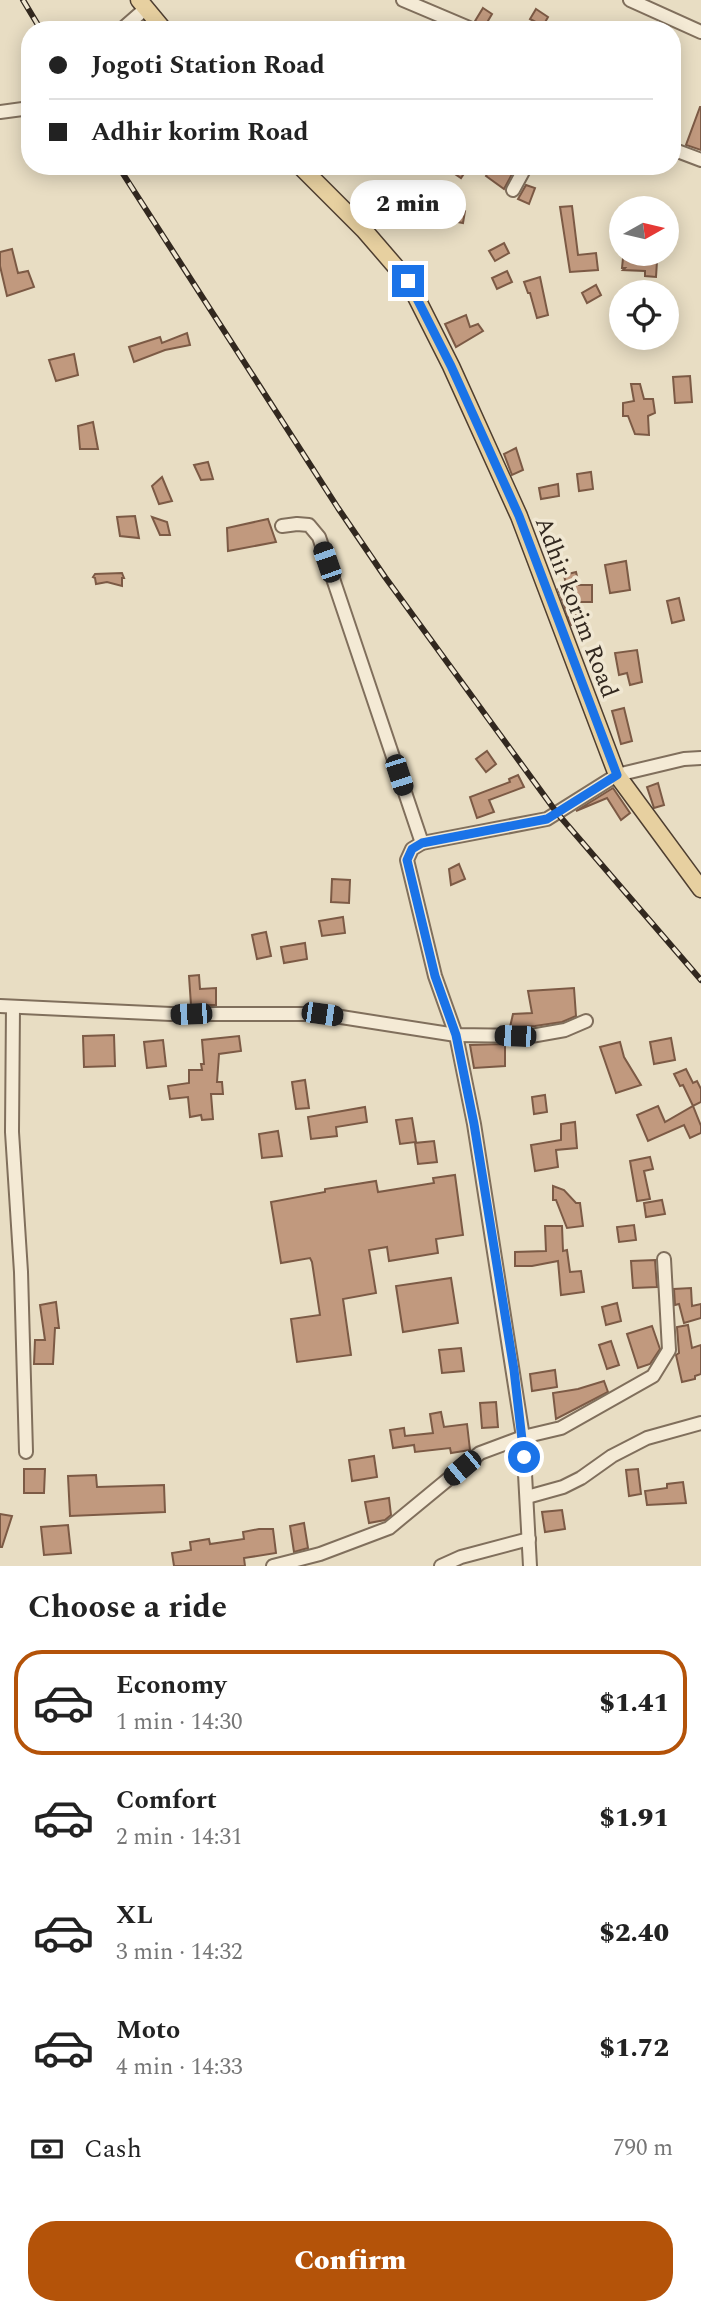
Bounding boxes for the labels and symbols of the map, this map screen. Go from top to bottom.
callout: 2 min [350,180,466,229]
north arrow [609,196,679,266]
route end [392,265,424,297]
street label: Adhir korim Road [525,512,627,703]
car [311,539,344,585]
car [383,752,416,798]
car [300,1001,345,1027]
car [170,1003,213,1025]
car [494,1025,537,1047]
route start [508,1441,540,1473]
car [440,1446,485,1490]

